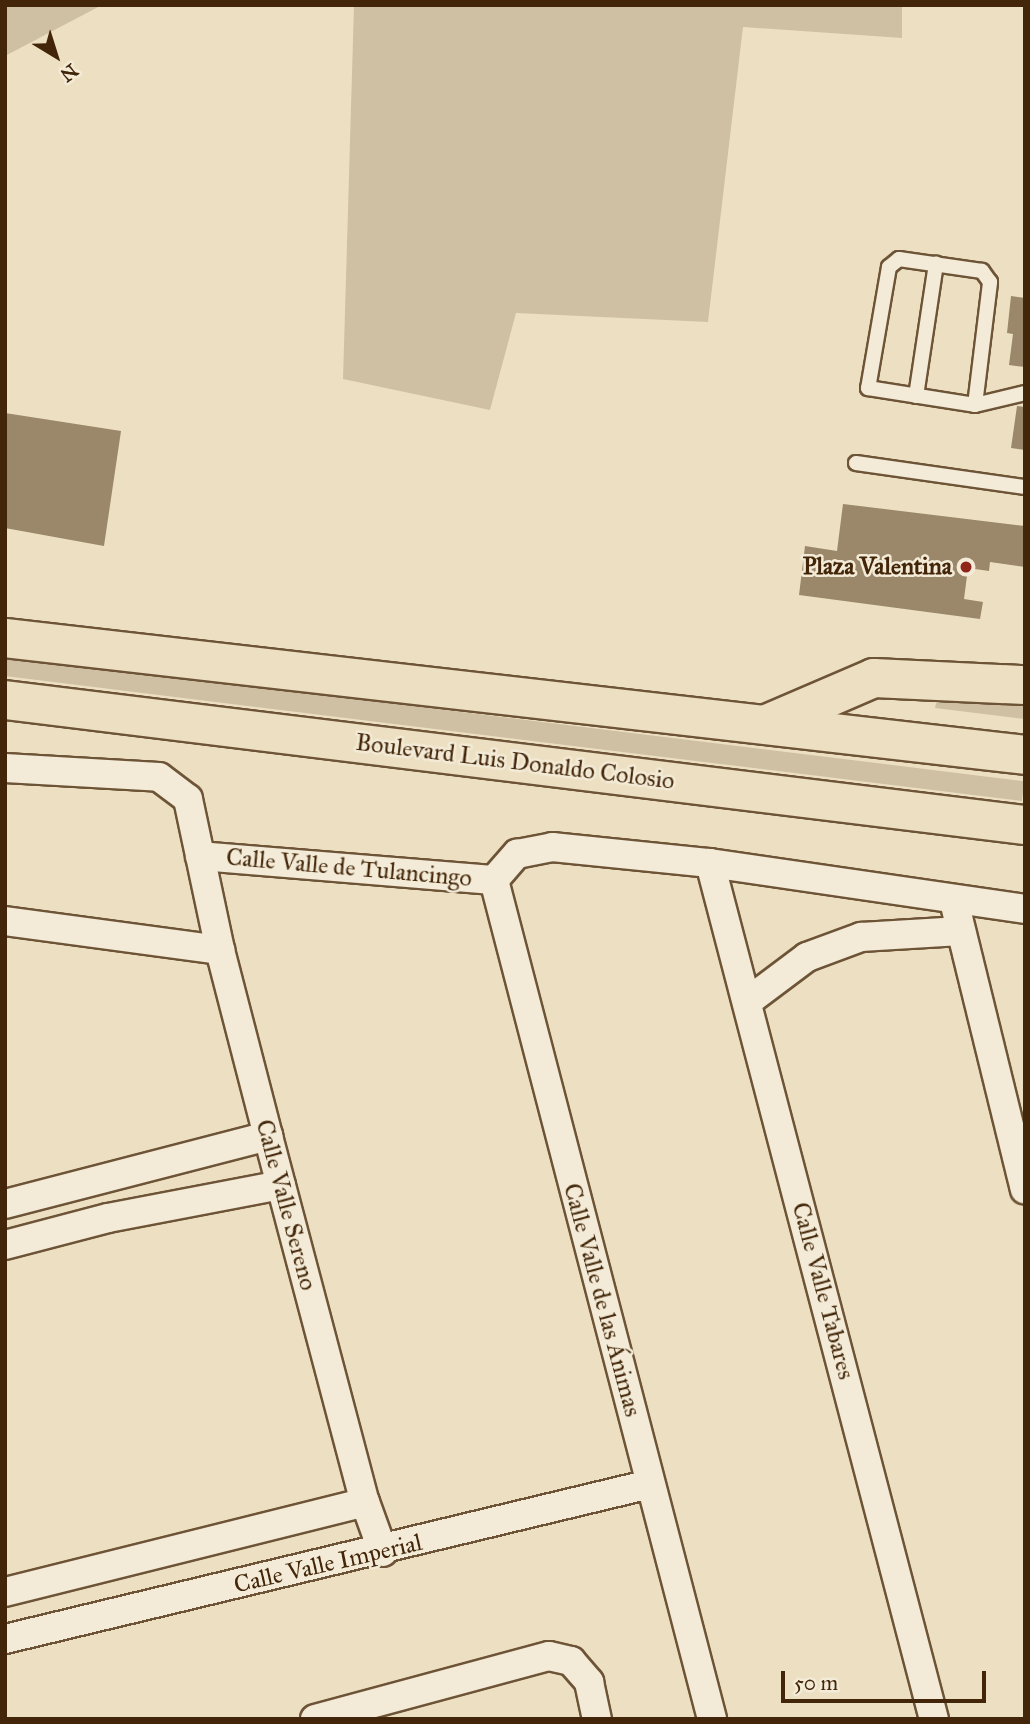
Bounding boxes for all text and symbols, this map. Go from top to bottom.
north arrow [21,21,91,91]
text: N [56,59,83,87]
place label: Plaza Valentina [803,553,952,581]
marker: Plaza Valentina [958,559,974,575]
street label: Boulevard Luis Donaldo Colosio [354,728,676,796]
street label: Calle Valle de Tulancingo [225,843,473,893]
street label: Calle Valle Sereno [249,1117,323,1293]
street label: Calle Valle de las Ánimas [557,1180,647,1420]
street label: Calle Valle Tabares [786,1199,860,1383]
street label: Calle Valle Imperial [231,1528,425,1600]
scale bar [785,1658,990,1702]
text: 50 m [794,1670,838,1696]

